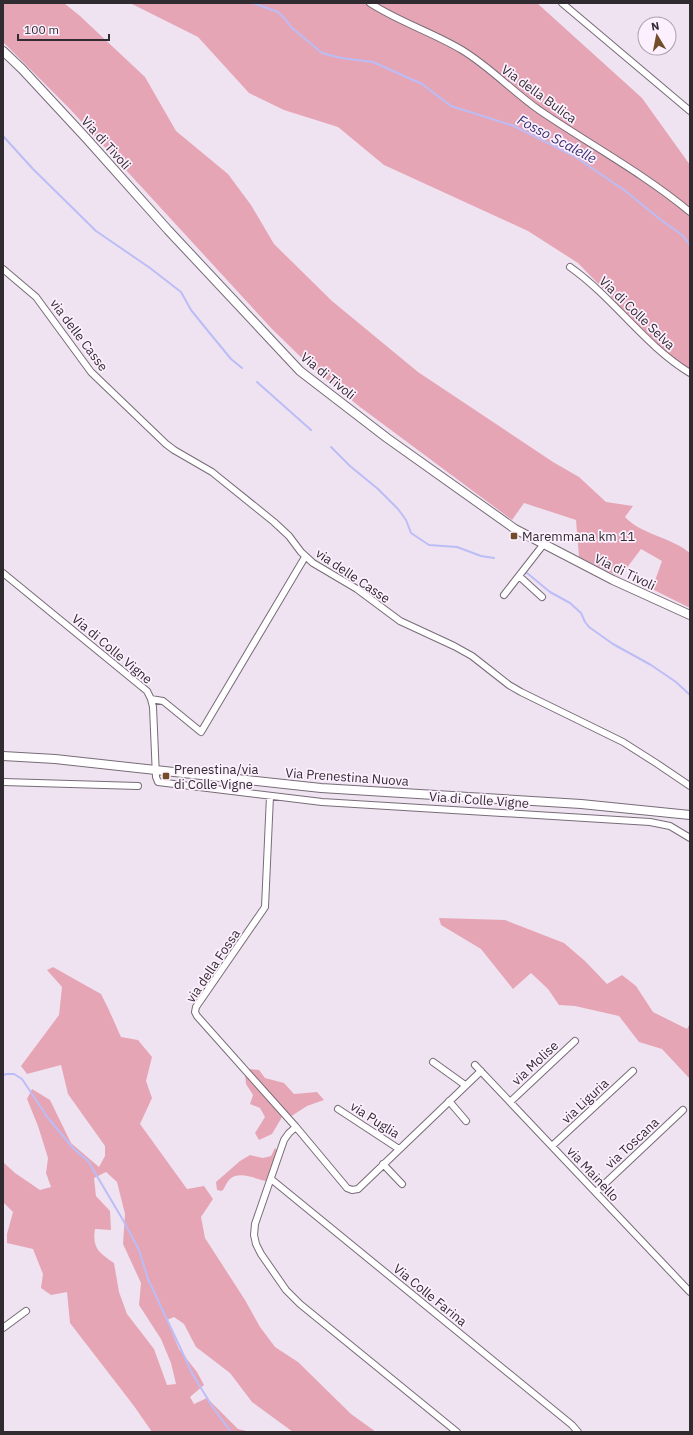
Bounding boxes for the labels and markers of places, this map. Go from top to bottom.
place label: Maremmana km 11 [522,528,635,545]
marker: Maremmana km 11 [509,531,519,541]
place label: Prenestina/via di Colle Vigne [174,761,258,793]
marker: Prenestina/via di Colle Vigne [161,771,171,781]

